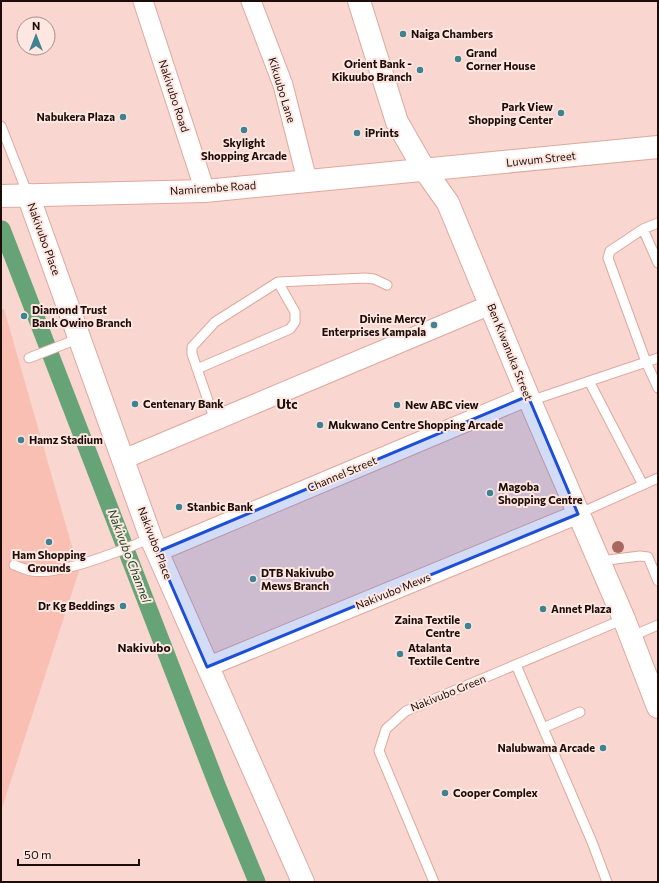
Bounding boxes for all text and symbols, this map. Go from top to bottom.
north arrow [16,16,56,56]
text: N [32,19,40,32]
place label: Naiga Chambers [411,27,493,40]
marker: Naiga Chambers [398,29,408,39]
place label: Grand Corner House [466,46,536,72]
marker: Grand Corner House [453,54,463,64]
street label: Kikuubo Lane [266,56,299,124]
place label: Orient Bank - Kikuubo Branch [332,57,412,83]
street label: Nakivubo Road [157,58,192,134]
marker: Orient Bank - Kikuubo Branch [415,65,425,75]
place label: Park View Shopping Center [468,100,553,126]
marker: Park View Shopping Center [556,108,566,118]
place label: Nabukera Plaza [37,110,115,123]
marker: Nabukera Plaza [118,112,128,122]
marker: Skylight Shopping Arcade [239,125,249,135]
place label: iPrints [365,126,399,139]
marker: iPrints [352,128,362,138]
place label: Skylight Shopping Arcade [201,136,287,162]
street label: Luwum Street [505,148,577,169]
street label: Namirembe Road [170,178,256,197]
street label: Nakivubo Place [25,201,64,277]
street label: Ben Kiwanuka Street [485,301,536,403]
place label: Diamond Trust Bank Owino Branch [32,303,132,329]
marker: Diamond Trust Bank Owino Branch [19,311,29,321]
place label: Divine Mercy Enterprises Kampala [322,312,426,338]
marker: Divine Mercy Enterprises Kampala [429,320,439,330]
district label: Utc [276,396,298,412]
place label: Centenary Bank [143,397,224,410]
place label: New ABC view [405,398,479,411]
marker: Centenary Bank [130,399,140,409]
marker: New ABC view [392,400,402,410]
place label: Mukwano Centre Shopping Arcade [328,418,504,431]
marker: Mukwano Centre Shopping Arcade [315,420,325,430]
place label: Hamz Stadium [29,433,103,446]
marker: Hamz Stadium [16,435,26,445]
street label: Channel Street [305,453,379,494]
place label: Magoba Shopping Centre [498,480,583,506]
marker: Magoba Shopping Centre [485,488,495,498]
place label: Stanbic Bank [187,500,254,513]
marker: Stanbic Bank [174,502,184,512]
street label: Nakivubo Place [136,505,175,581]
water label: Nakivubo Channel [106,507,155,605]
marker: Ham Shopping Grounds [44,537,54,547]
place label: Ham Shopping Grounds [12,548,86,574]
place label: DTB Nakivubo Mews Branch [261,566,335,592]
street label: Nakivubo Mews [353,570,432,612]
marker: DTB Nakivubo Mews Branch [248,574,258,584]
place label: Dr Kg Beddings [38,599,115,612]
marker: Dr Kg Beddings [118,601,128,611]
place label: Annet Plaza [551,602,612,615]
marker: Annet Plaza [538,604,548,614]
place label: Zaina Textile Centre [394,613,460,639]
marker: Zaina Textile Centre [463,621,473,631]
district label: Nakivubo [117,640,171,654]
place label: Atalanta Textile Centre [408,641,480,667]
marker: Atalanta Textile Centre [395,649,405,659]
street label: Nakivubo Green [408,672,487,714]
place label: Nalubwama Arcade [497,741,595,754]
marker: Nalubwama Arcade [598,743,608,753]
place label: Cooper Complex [453,786,539,799]
marker: Cooper Complex [440,788,450,798]
scale bar [18,841,139,867]
text: 50 m [24,847,52,861]

